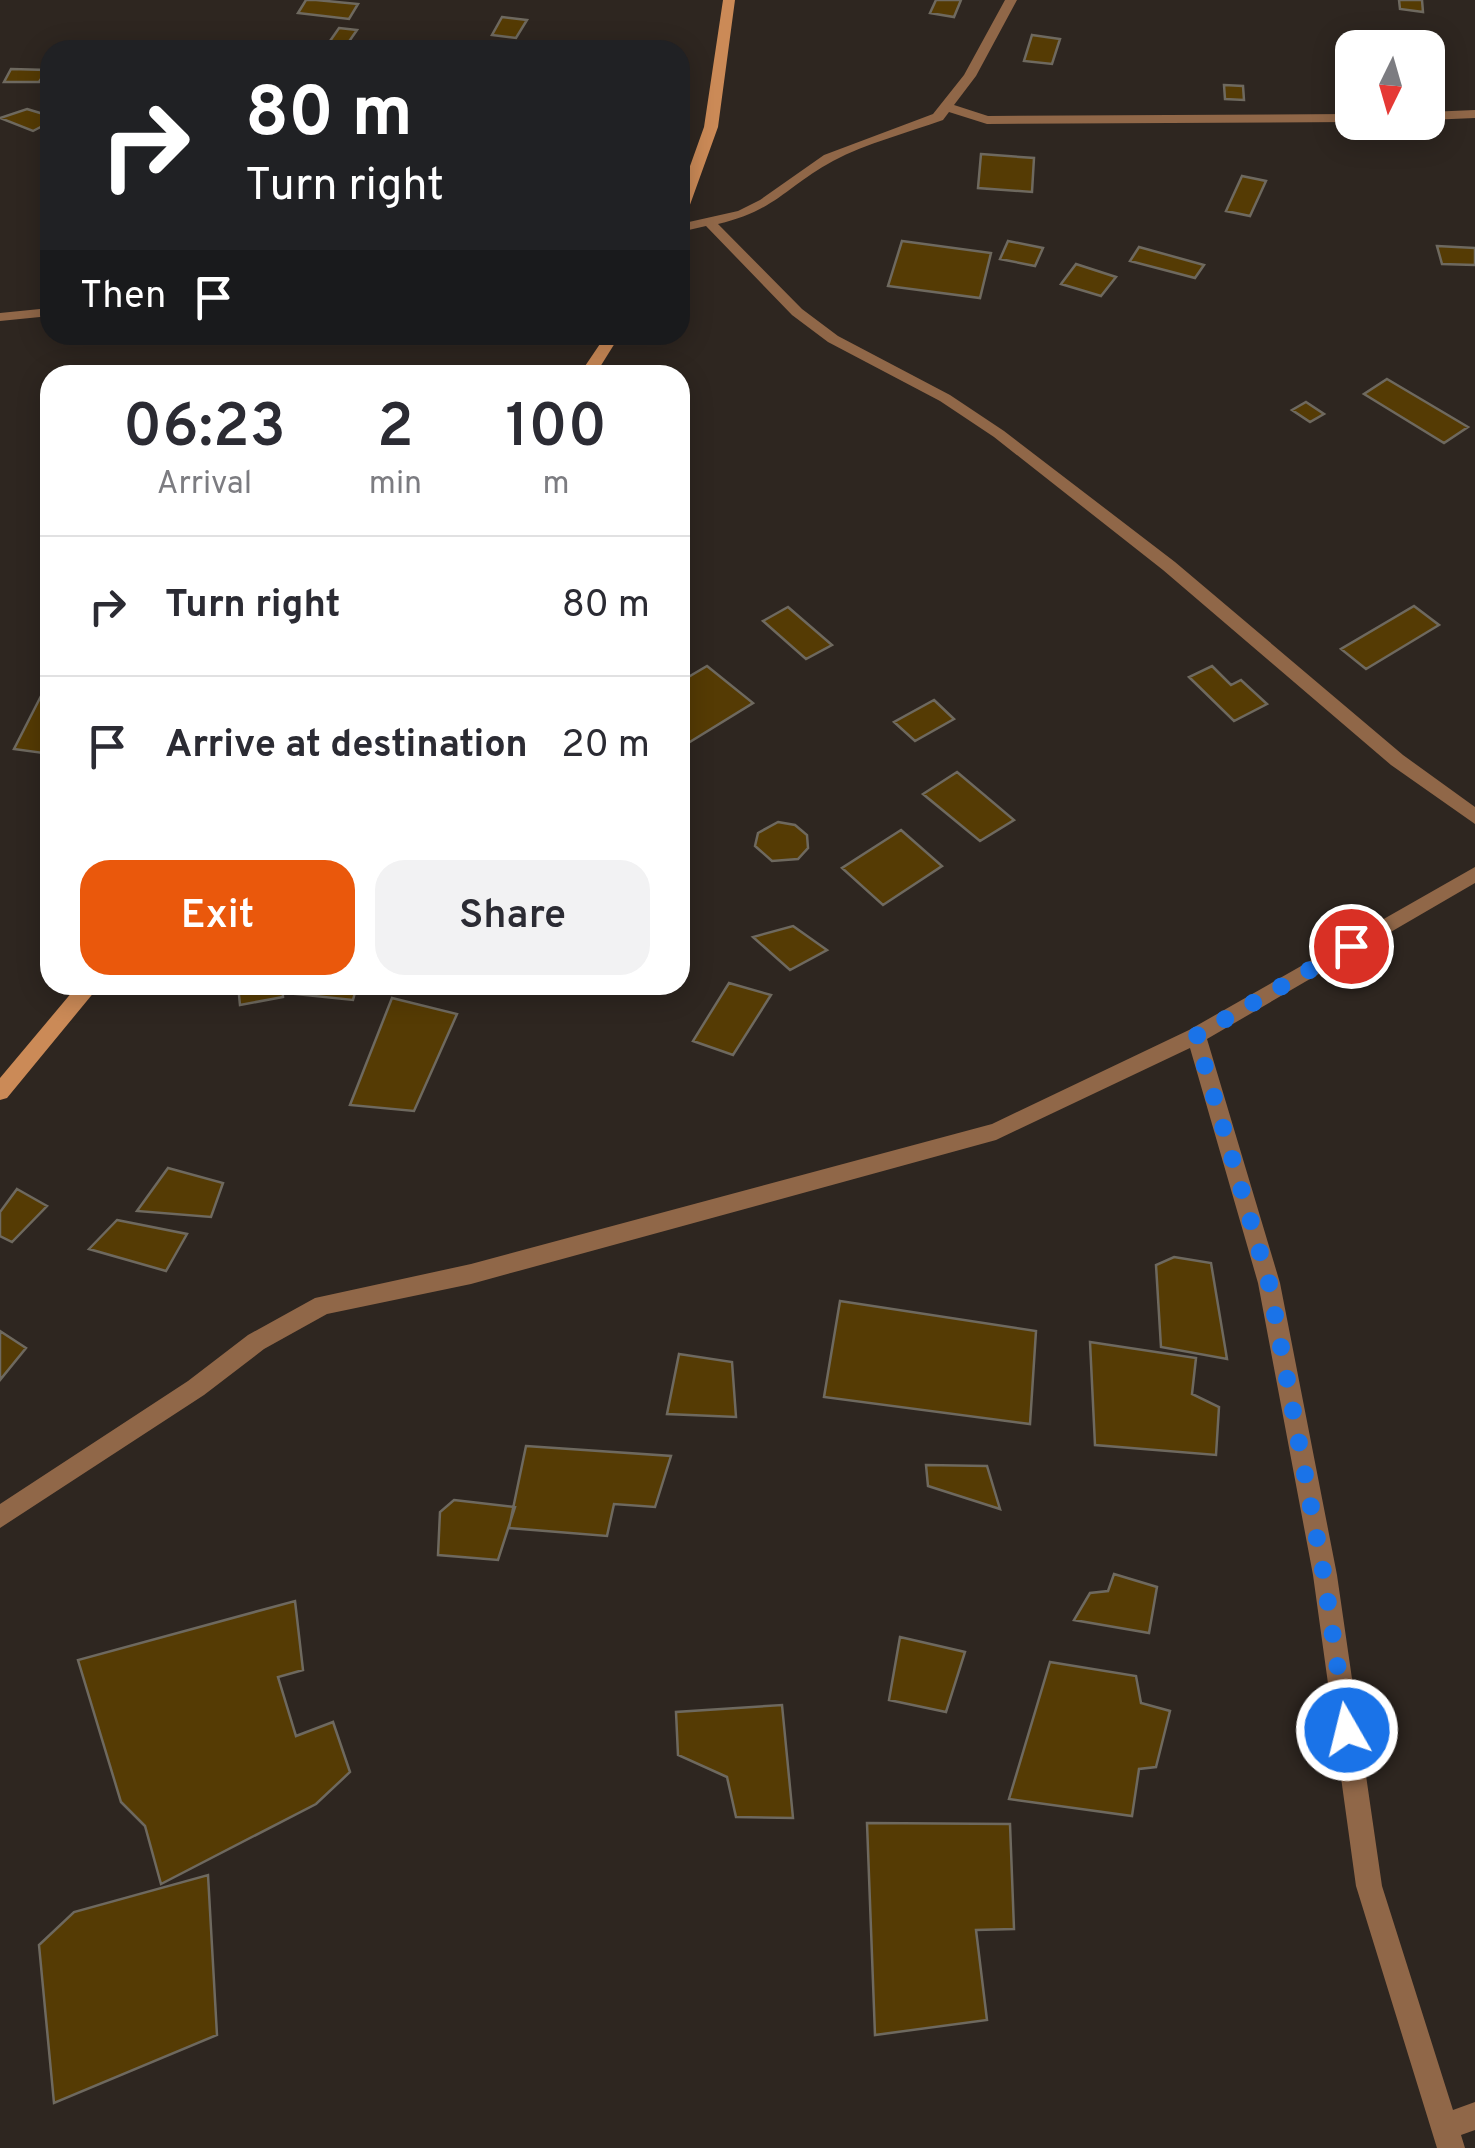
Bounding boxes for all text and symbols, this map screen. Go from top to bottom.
north arrow [1335,30,1445,140]
map controls [1335,30,1445,140]
text: 80 m [245,72,413,161]
icon: right [80,80,210,210]
text: Turn right [245,159,444,216]
icon: arrive [186,270,241,325]
text: Then [80,273,166,322]
text: 06:23 [123,392,286,468]
text: 2 [377,392,414,468]
text: 100 [505,392,607,468]
text: Arrival [157,465,252,505]
text: min [369,465,422,505]
text: m [542,465,570,505]
icon: right [80,579,135,634]
text: Turn right [165,582,340,631]
text: 80 m [562,582,650,631]
icon: arrive [80,719,135,774]
text: Arrive at destination [165,722,528,771]
text: 20 m [561,722,650,771]
button: Exit [80,860,355,975]
button: Share [375,860,650,975]
pin [1309,904,1394,989]
icon: arrive [1324,919,1379,974]
position arrow [1295,1678,1399,1782]

